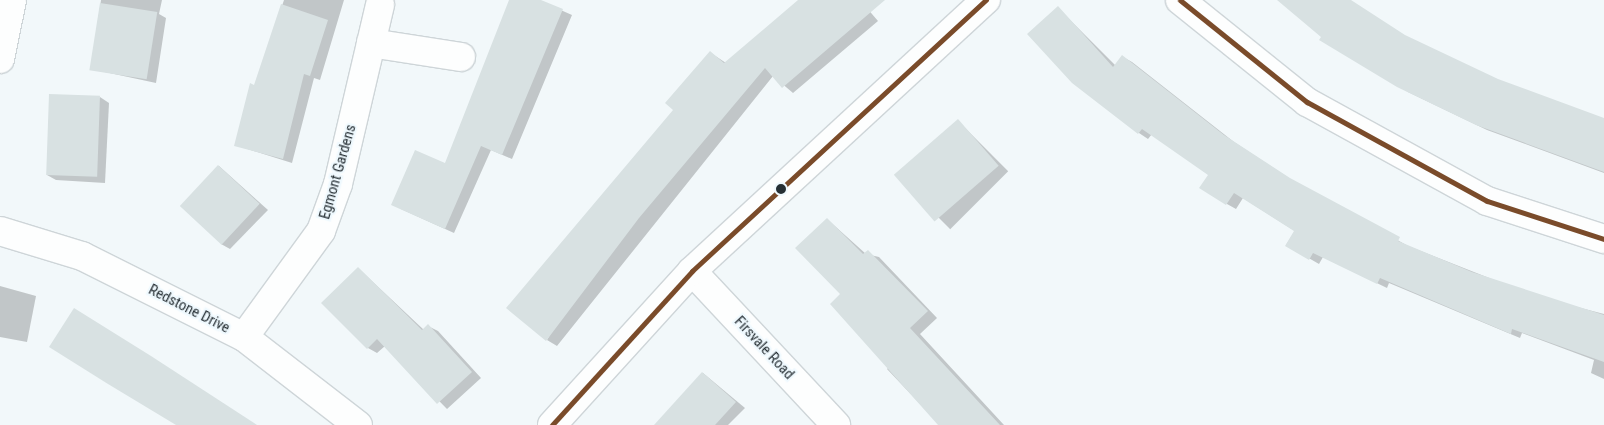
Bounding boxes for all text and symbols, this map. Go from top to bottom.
street label: Egmont Gardens [316,123,360,221]
unlabelled marker [776,184,786,194]
street label: Redstone Drive [145,281,233,337]
street label: Firsvale Road [730,313,798,383]

